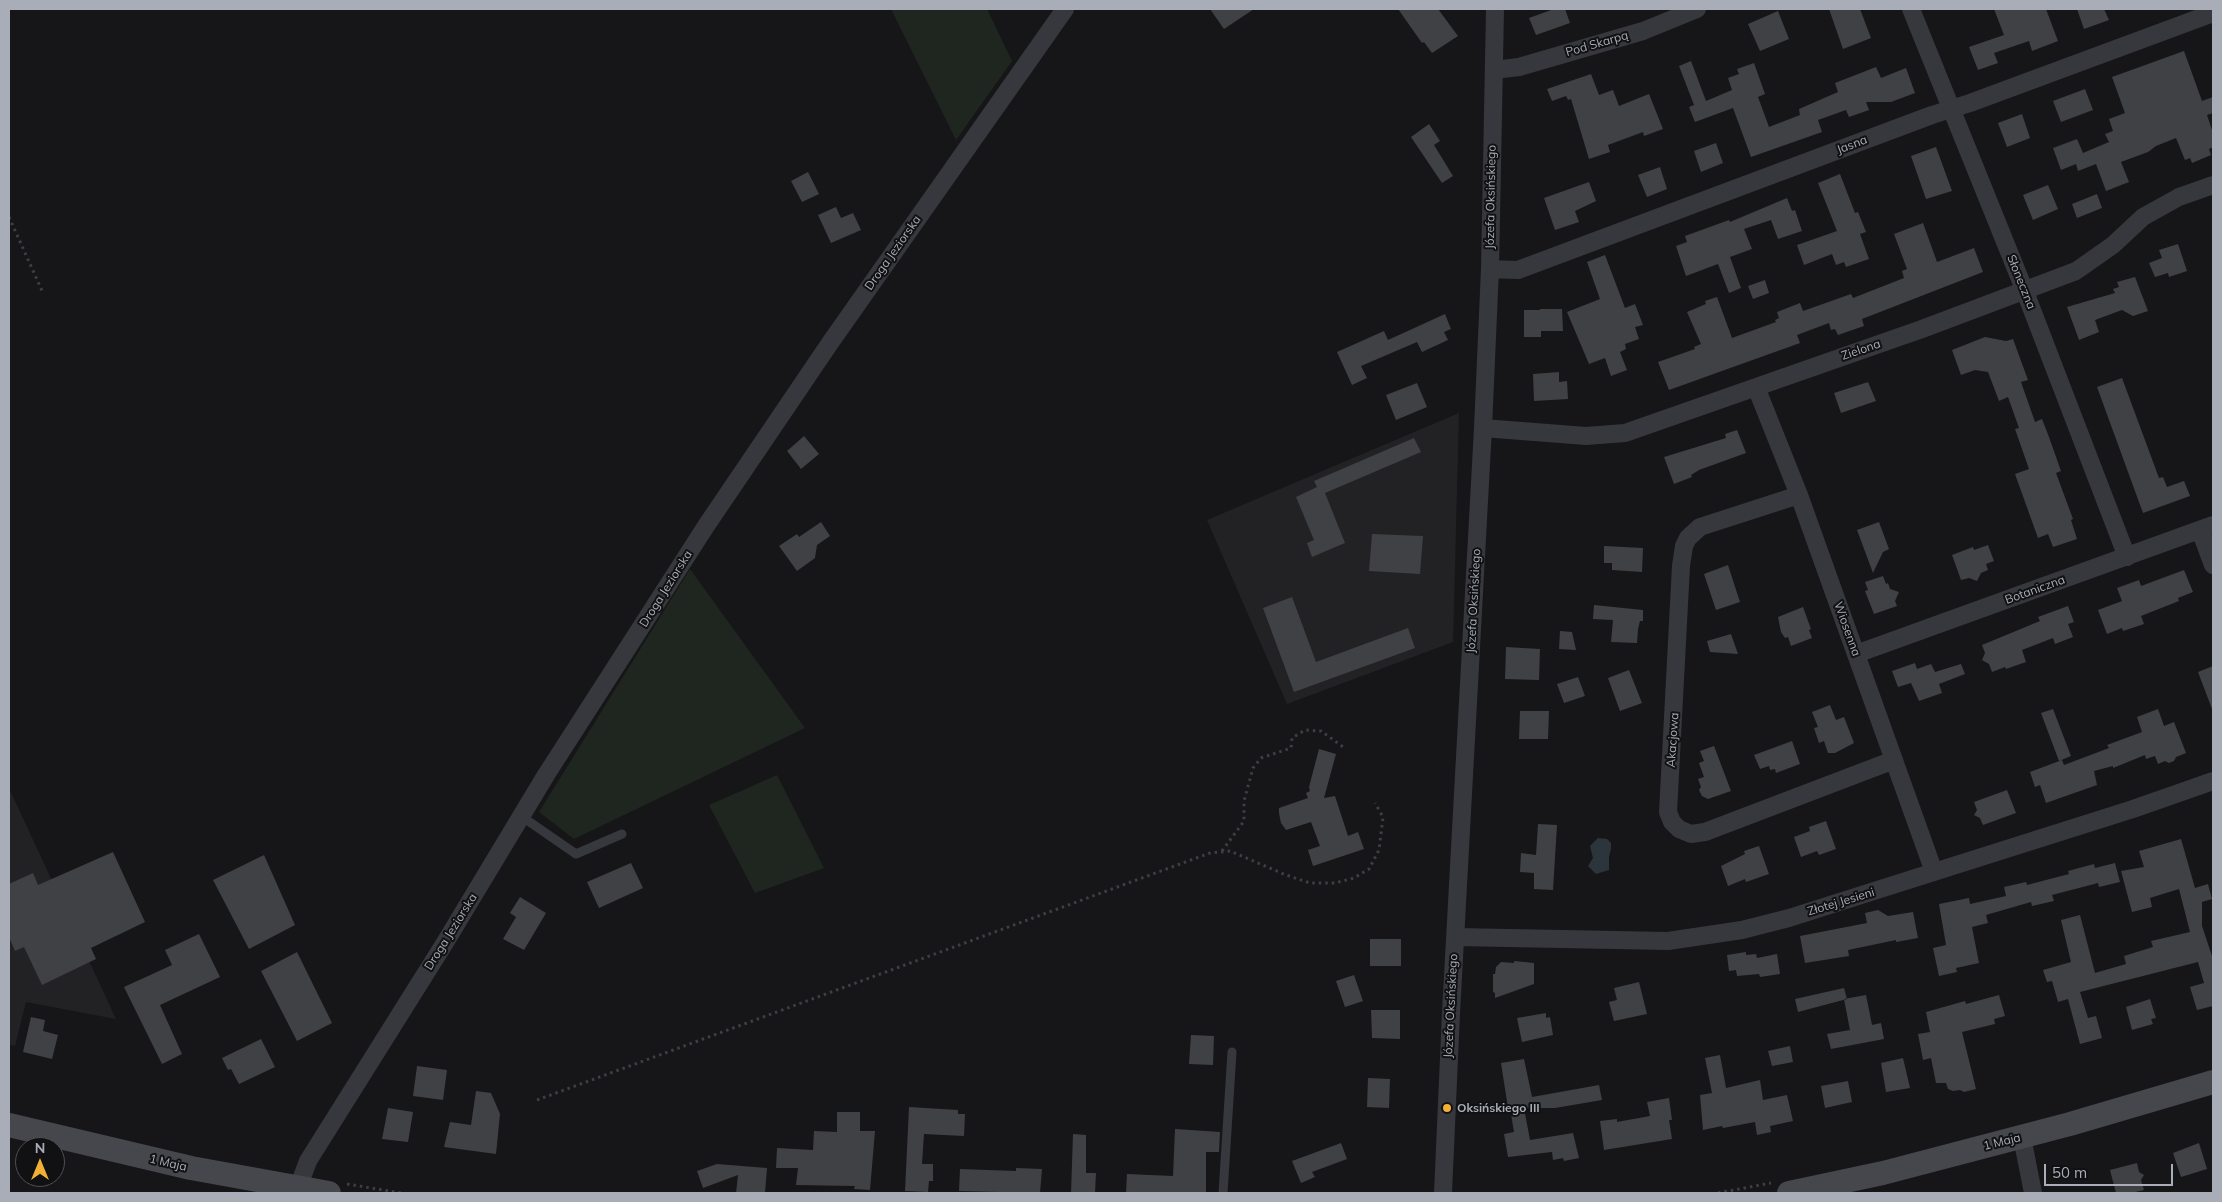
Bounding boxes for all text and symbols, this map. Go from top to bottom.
street label: Pod Skarpą [1564,28,1630,60]
street label: Jasna [1835,133,1869,157]
street label: Józefa Oksińskiego [1483,145,1499,249]
street label: Droga Jeziorska [862,213,924,293]
street label: Słoneczna [2004,253,2038,311]
street label: Zielona [1840,337,1882,363]
street label: Droga Jeziorska [637,548,695,630]
street label: Józefa Oksińskiego [1464,548,1484,654]
street label: Botaniczna [2003,573,2067,607]
street label: Wiosenna [1831,600,1863,658]
street label: Akacjowa [1664,712,1682,768]
street label: Złotej Jesieni [1806,885,1876,919]
street label: Droga Jeziorska [422,891,480,973]
street label: Józefa Oksińskiego [1441,953,1461,1059]
place label: Oksińskiego III [1457,1101,1540,1115]
marker: Oksińskiego III [1441,1102,1453,1114]
street label: 1 Maja [1982,1130,2022,1154]
north arrow [15,1137,65,1187]
text: N [35,1139,45,1157]
street label: 1 Maja [148,1152,188,1174]
scale bar [2047,1154,2176,1186]
text: 50 m [2052,1163,2087,1182]

